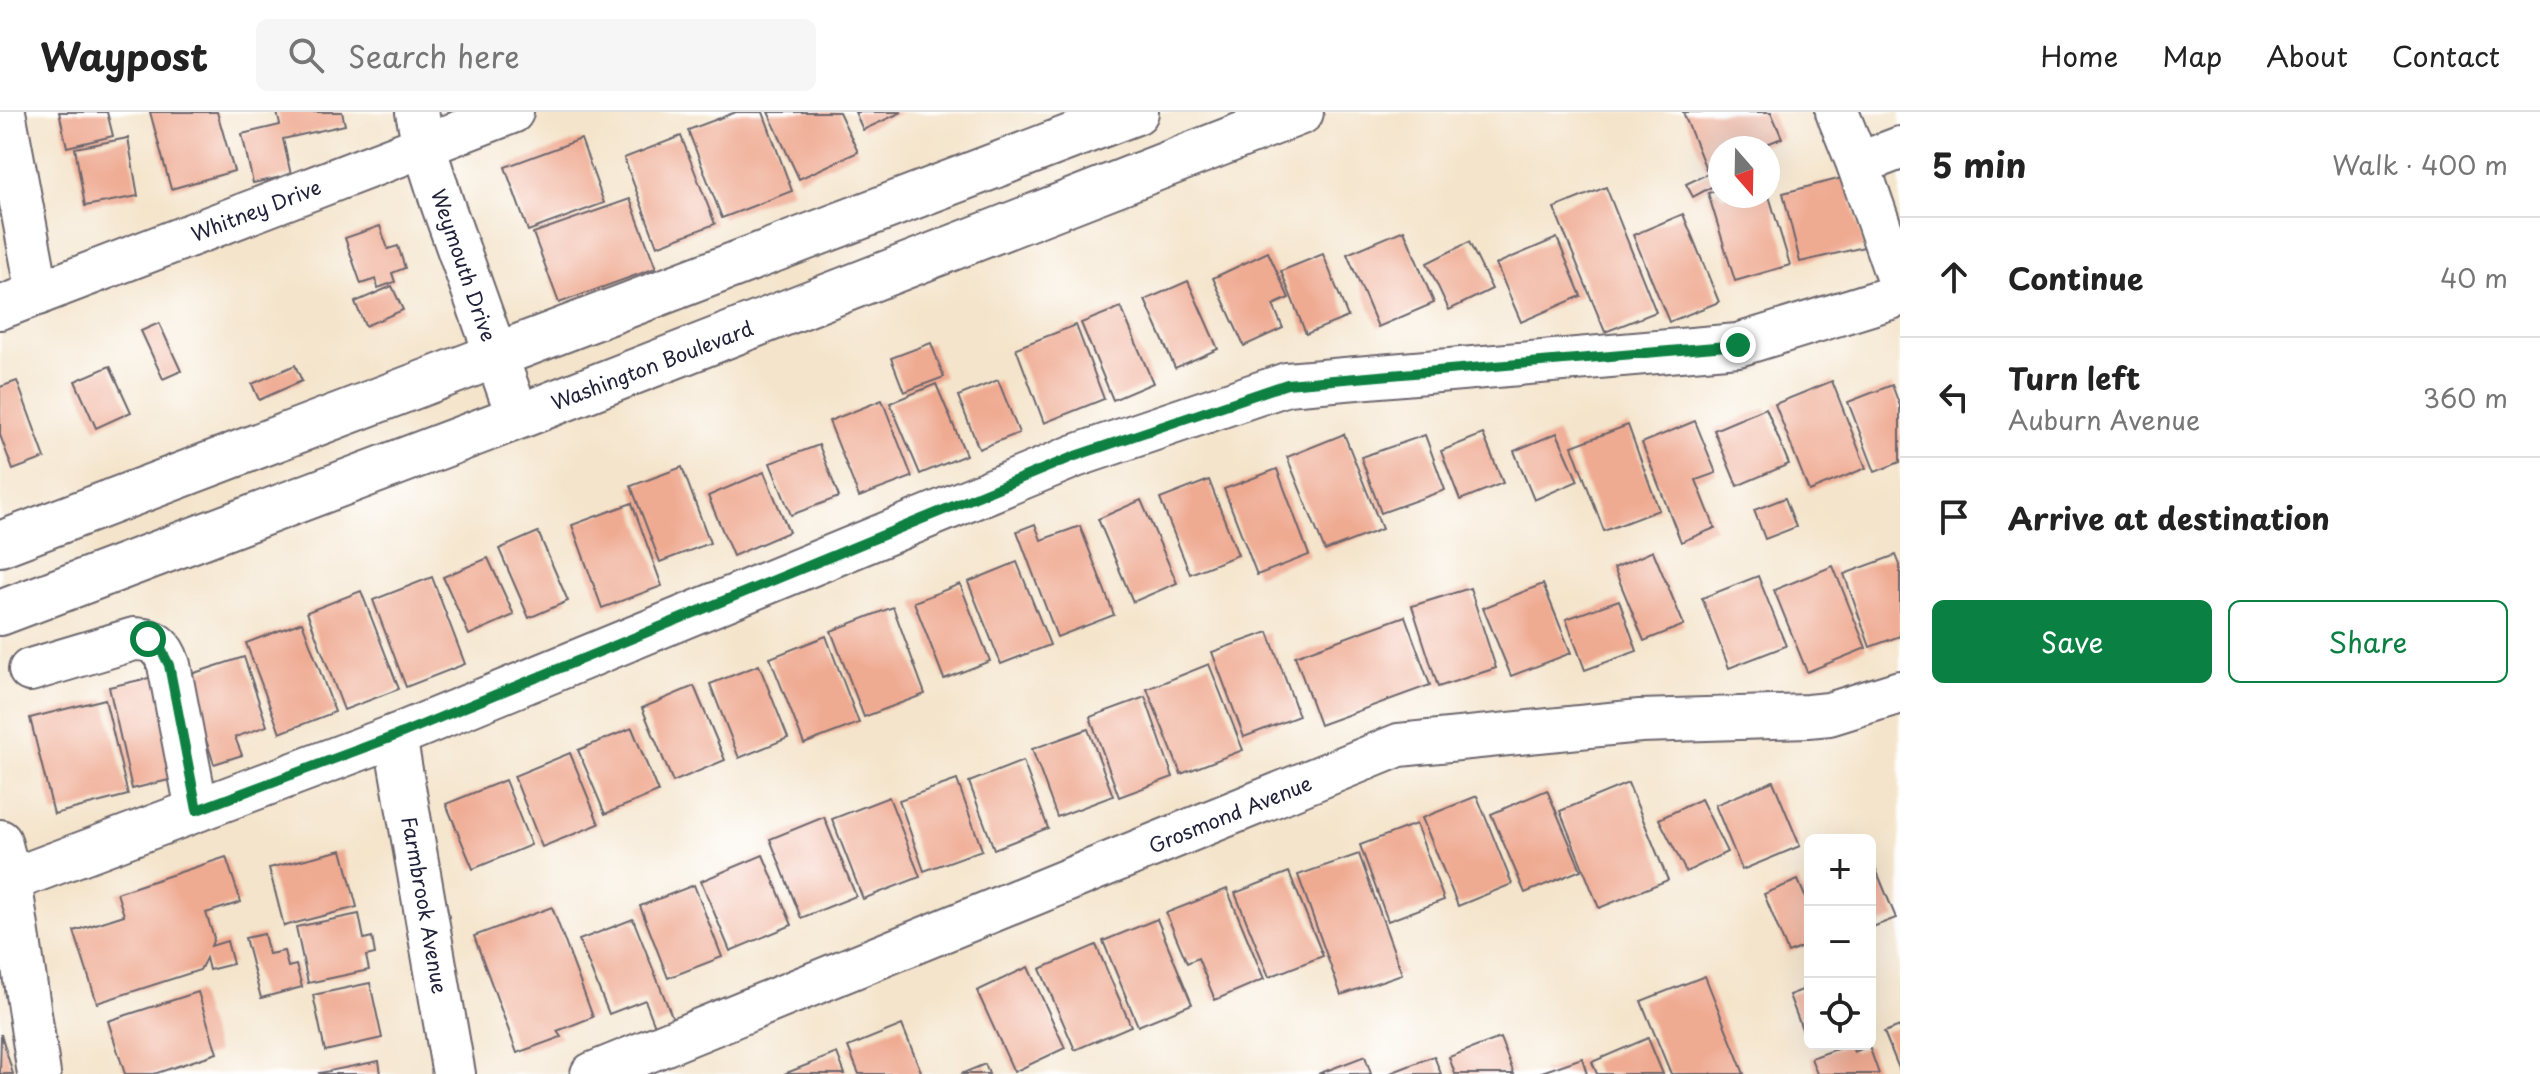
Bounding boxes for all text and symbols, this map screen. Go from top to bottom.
search box [256,19,816,91]
text: Waypost [40,27,208,84]
icon: search [284,33,328,77]
text: Search here [348,33,520,78]
text: Home [2040,34,2118,77]
text: Map [2162,34,2222,77]
text: About [2266,34,2348,77]
text: Contact [2392,34,2500,77]
north arrow [1708,136,1780,208]
text: 5 min [1932,138,2026,190]
text: Walk · 400 m [2332,145,2508,184]
street label: Whitney Drive [187,172,325,248]
street label: Weymouth Drive [424,185,504,345]
icon: ahead [1932,255,1976,299]
text: Continue [2008,255,2143,300]
text: 40 m [2440,258,2508,297]
street label: Washington Boulevard [547,313,757,417]
route end [1720,327,1756,363]
text: Turn left [2008,355,2140,400]
icon: left [1932,375,1976,419]
text: 360 m [2423,378,2508,417]
text: Auburn Avenue [2008,400,2200,439]
icon: arrive [1932,495,1976,539]
text: Arrive at destination [2008,495,2330,540]
button: Save [1932,600,2212,683]
button: Share [2228,600,2508,683]
route start [130,621,166,657]
street label: Grosmond Avenue [1144,768,1316,860]
street label: Farmbrook Avenue [395,814,455,996]
map controls [1804,834,1876,1050]
button: + [1804,834,1876,906]
button: − [1804,906,1876,978]
button: locate [1804,978,1876,1050]

